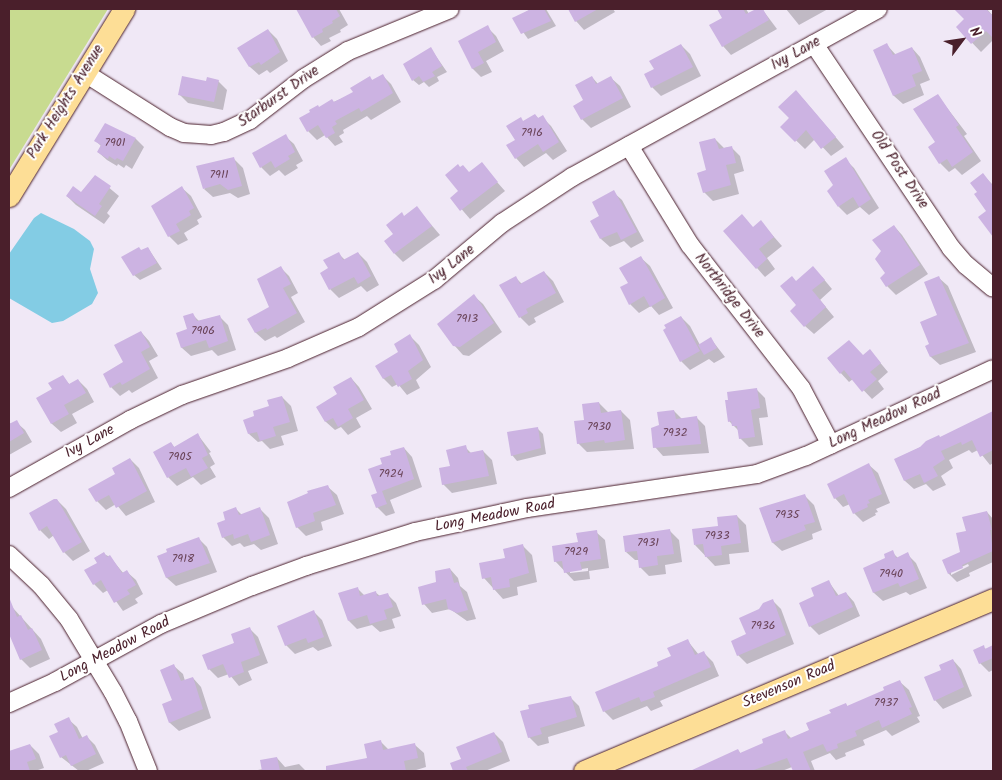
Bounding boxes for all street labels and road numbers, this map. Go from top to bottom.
street label: Ivy Lane [768,33,824,75]
street label: Park Heights Avenue [24,42,108,162]
street label: Starburst Drive [235,62,323,132]
street label: Old Post Drive [866,127,932,213]
street label: Ivy Lane [425,241,479,289]
street label: Northridge Drive [690,250,768,342]
street label: Long Meadow Road [826,385,944,453]
street label: Ivy Lane [62,421,118,463]
street label: Long Meadow Road [433,496,557,536]
street label: Long Meadow Road [57,613,173,687]
street label: Stevenson Road [740,657,838,713]

